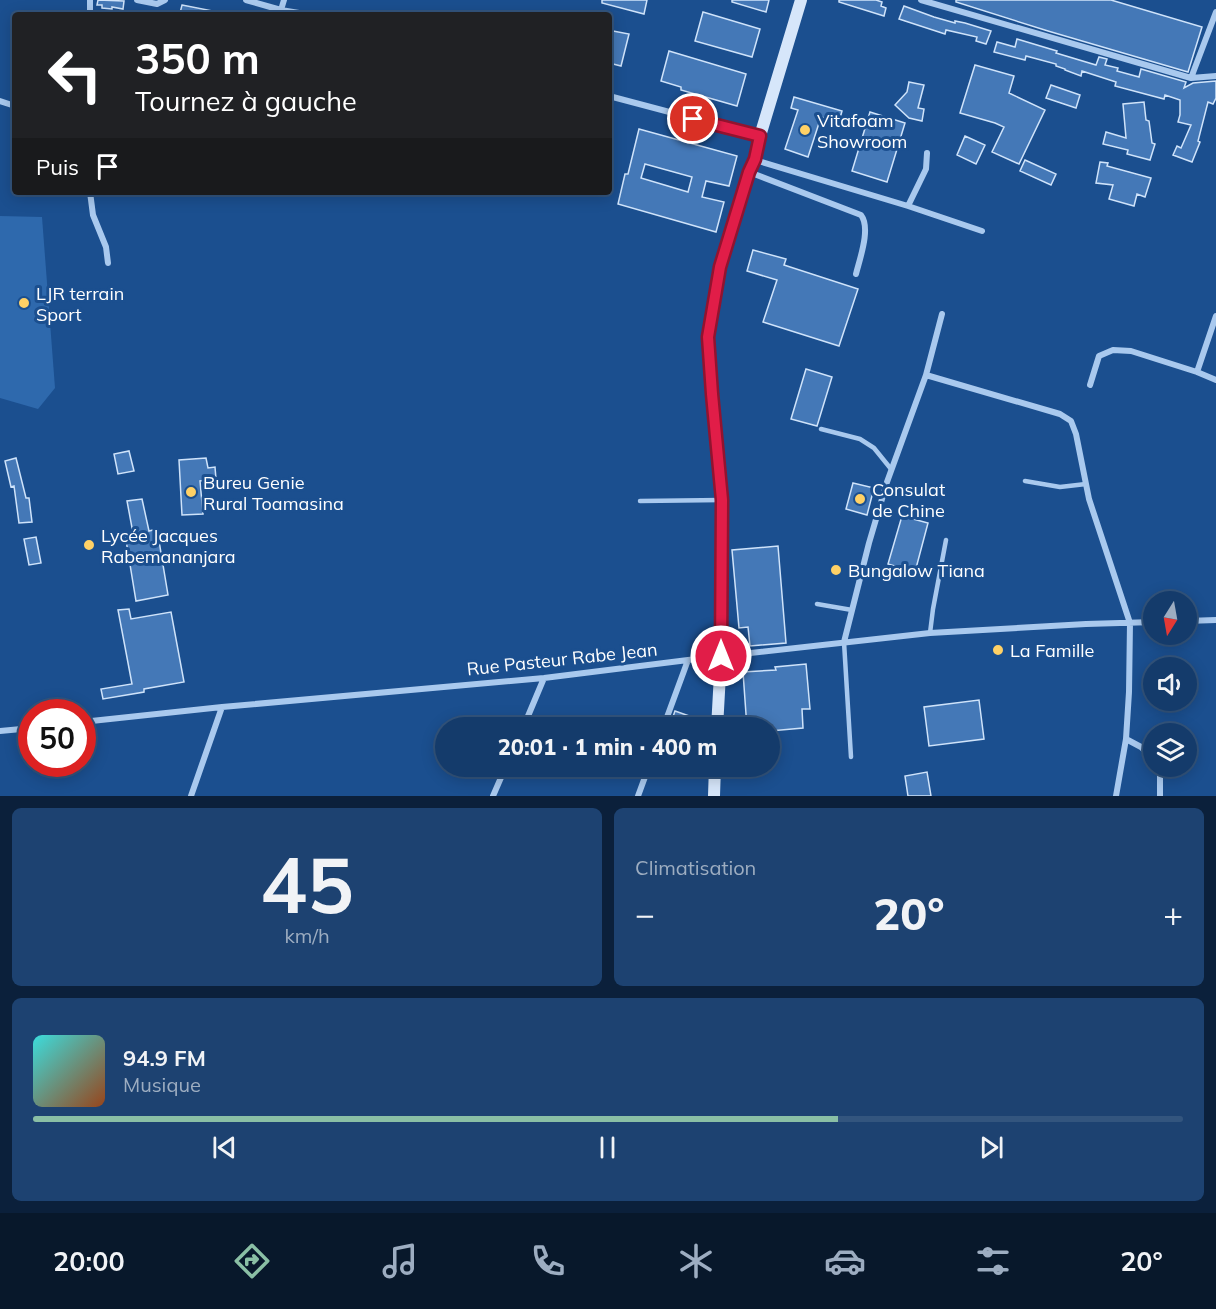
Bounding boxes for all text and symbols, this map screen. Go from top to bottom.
text: 350 m [135,32,260,85]
icon: left [36,36,114,114]
text: Tournez à gauche [135,84,357,118]
pin [667,93,718,144]
icon: arrive [676,102,709,135]
place label: Vitafoam Showroom [817,109,907,153]
marker: Vitafoam Showroom [798,123,812,137]
icon: arrive [91,150,124,183]
text: Puis [36,153,79,181]
place label: LJR terrain Sport [36,282,124,326]
marker: LJR terrain Sport [17,296,31,310]
place label: Bureu Genie Rural Toamasina [203,471,344,515]
place label: Consulat de Chine [872,478,945,522]
marker: Bureu Genie Rural Toamasina [184,485,198,499]
marker: Consulat de Chine [853,492,867,506]
place label: Lycée Jacques Rabemananjara [101,524,236,568]
marker: Lycée Jacques Rabemananjara [82,538,96,552]
place label: Bungalow Tiana [848,559,985,582]
marker: Bungalow Tiana [829,563,843,577]
north arrow [1143,591,1197,645]
map controls [1143,591,1197,777]
position arrow [689,624,753,688]
street label: Rue Pasteur Rabe Jean [466,638,658,680]
place label: La Famille [1010,639,1094,662]
marker: La Famille [991,643,1005,657]
button: sound [1143,657,1197,711]
speed limit sign: 50 [18,699,96,777]
button: layers [1143,723,1197,777]
text: 20:01 · 1 min · 400 m [498,733,717,761]
text: 45 [260,835,354,933]
text: Climatisation [635,855,756,880]
text: 20° [873,885,945,941]
text: − [635,893,655,934]
text: + [1163,893,1183,934]
text: km/h [284,923,330,948]
text: 94.9 FM [123,1044,206,1072]
text: Musique [123,1072,201,1097]
icon: previous [208,1131,241,1164]
icon: pause [591,1131,624,1164]
icon: next [975,1131,1008,1164]
icon: directions [231,1240,273,1282]
icon: music [379,1240,421,1282]
icon: phone [527,1240,569,1282]
icon: climate [675,1240,717,1282]
icon: car [824,1240,866,1282]
icon: filters [972,1240,1014,1282]
text: 20:00 [53,1244,125,1278]
text: 20° [1120,1244,1163,1278]

